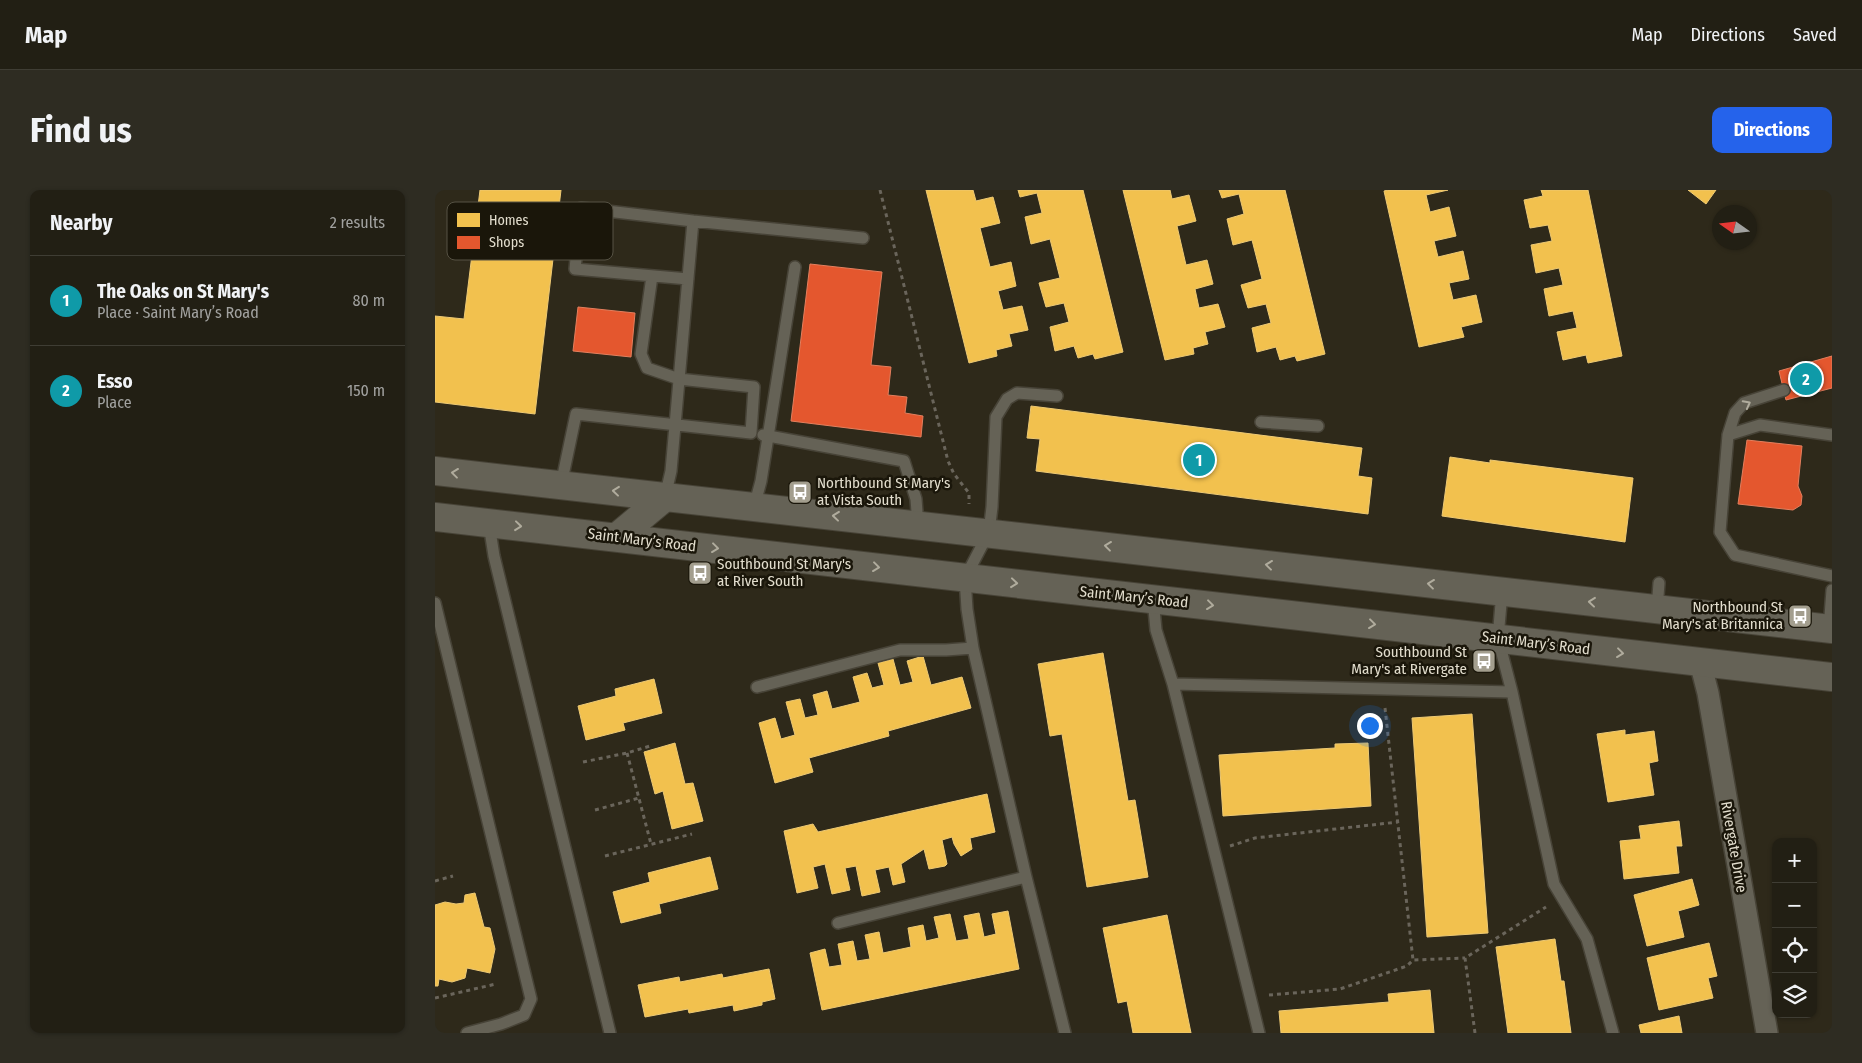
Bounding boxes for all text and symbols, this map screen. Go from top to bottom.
text: Map [25,21,67,49]
text: Map [1631,24,1663,46]
text: Directions [1691,24,1765,46]
text: Saved [1793,24,1837,46]
button: Directions [1712,107,1832,153]
text: Find us [30,109,132,151]
legend [447,202,613,260]
north arrow [1712,205,1757,250]
text: Nearby [50,210,112,236]
text: Homes [489,212,529,229]
text: 2 results [330,213,385,232]
text: Shops [489,234,524,251]
text: The Oaks on St Mary's [97,280,269,303]
text: 1 [63,291,69,310]
text: 80 m [353,291,385,310]
text: Place · Saint Mary’s Road [97,303,259,322]
pin: 2 [1790,360,1822,398]
text: Esso [97,370,133,393]
text: 2 [62,381,70,400]
text: 150 m [347,381,385,400]
text: Place [97,393,132,412]
one-way arrow [1742,400,1751,410]
pin: 1 [1183,441,1215,479]
one-way arrow [450,468,458,479]
place label: Northbound St Mary's at Vista South [817,474,950,509]
bus stop icon: Northbound St Mary's at Vista South [787,479,813,505]
one-way arrow [612,486,620,497]
one-way arrow [832,511,840,522]
one-way arrow [515,520,523,531]
street label: Saint Mary’s Road [587,524,697,556]
one-way arrow [1104,541,1112,552]
one-way arrow [711,542,719,553]
place label: Southbound St Mary's at River South [717,555,851,590]
bus stop icon: Southbound St Mary's at River South [687,560,713,586]
one-way arrow [1265,560,1273,571]
one-way arrow [872,561,880,572]
one-way arrow [1010,577,1018,588]
one-way arrow [1427,579,1435,590]
street label: Saint Mary’s Road [1079,582,1189,612]
one-way arrow [1588,597,1596,608]
place label: Northbound St Mary's at Britannica [1662,598,1783,633]
one-way arrow [1206,599,1214,610]
bus stop icon: Northbound St Mary's at Britannica [1787,603,1813,629]
one-way arrow [1368,618,1376,629]
street label: Saint Mary’s Road [1481,627,1591,659]
place label: Southbound St Mary's at Rivergate [1351,643,1467,678]
one-way arrow [1616,647,1624,658]
bus stop icon: Southbound St Mary's at Rivergate [1471,648,1497,674]
your location [1357,713,1383,739]
street label: Rivergate Drive [1717,800,1751,894]
map controls [1772,838,1817,1018]
button: + [1772,838,1817,883]
button: − [1772,883,1817,928]
button: locate [1772,928,1817,973]
button: layers [1772,973,1817,1018]

